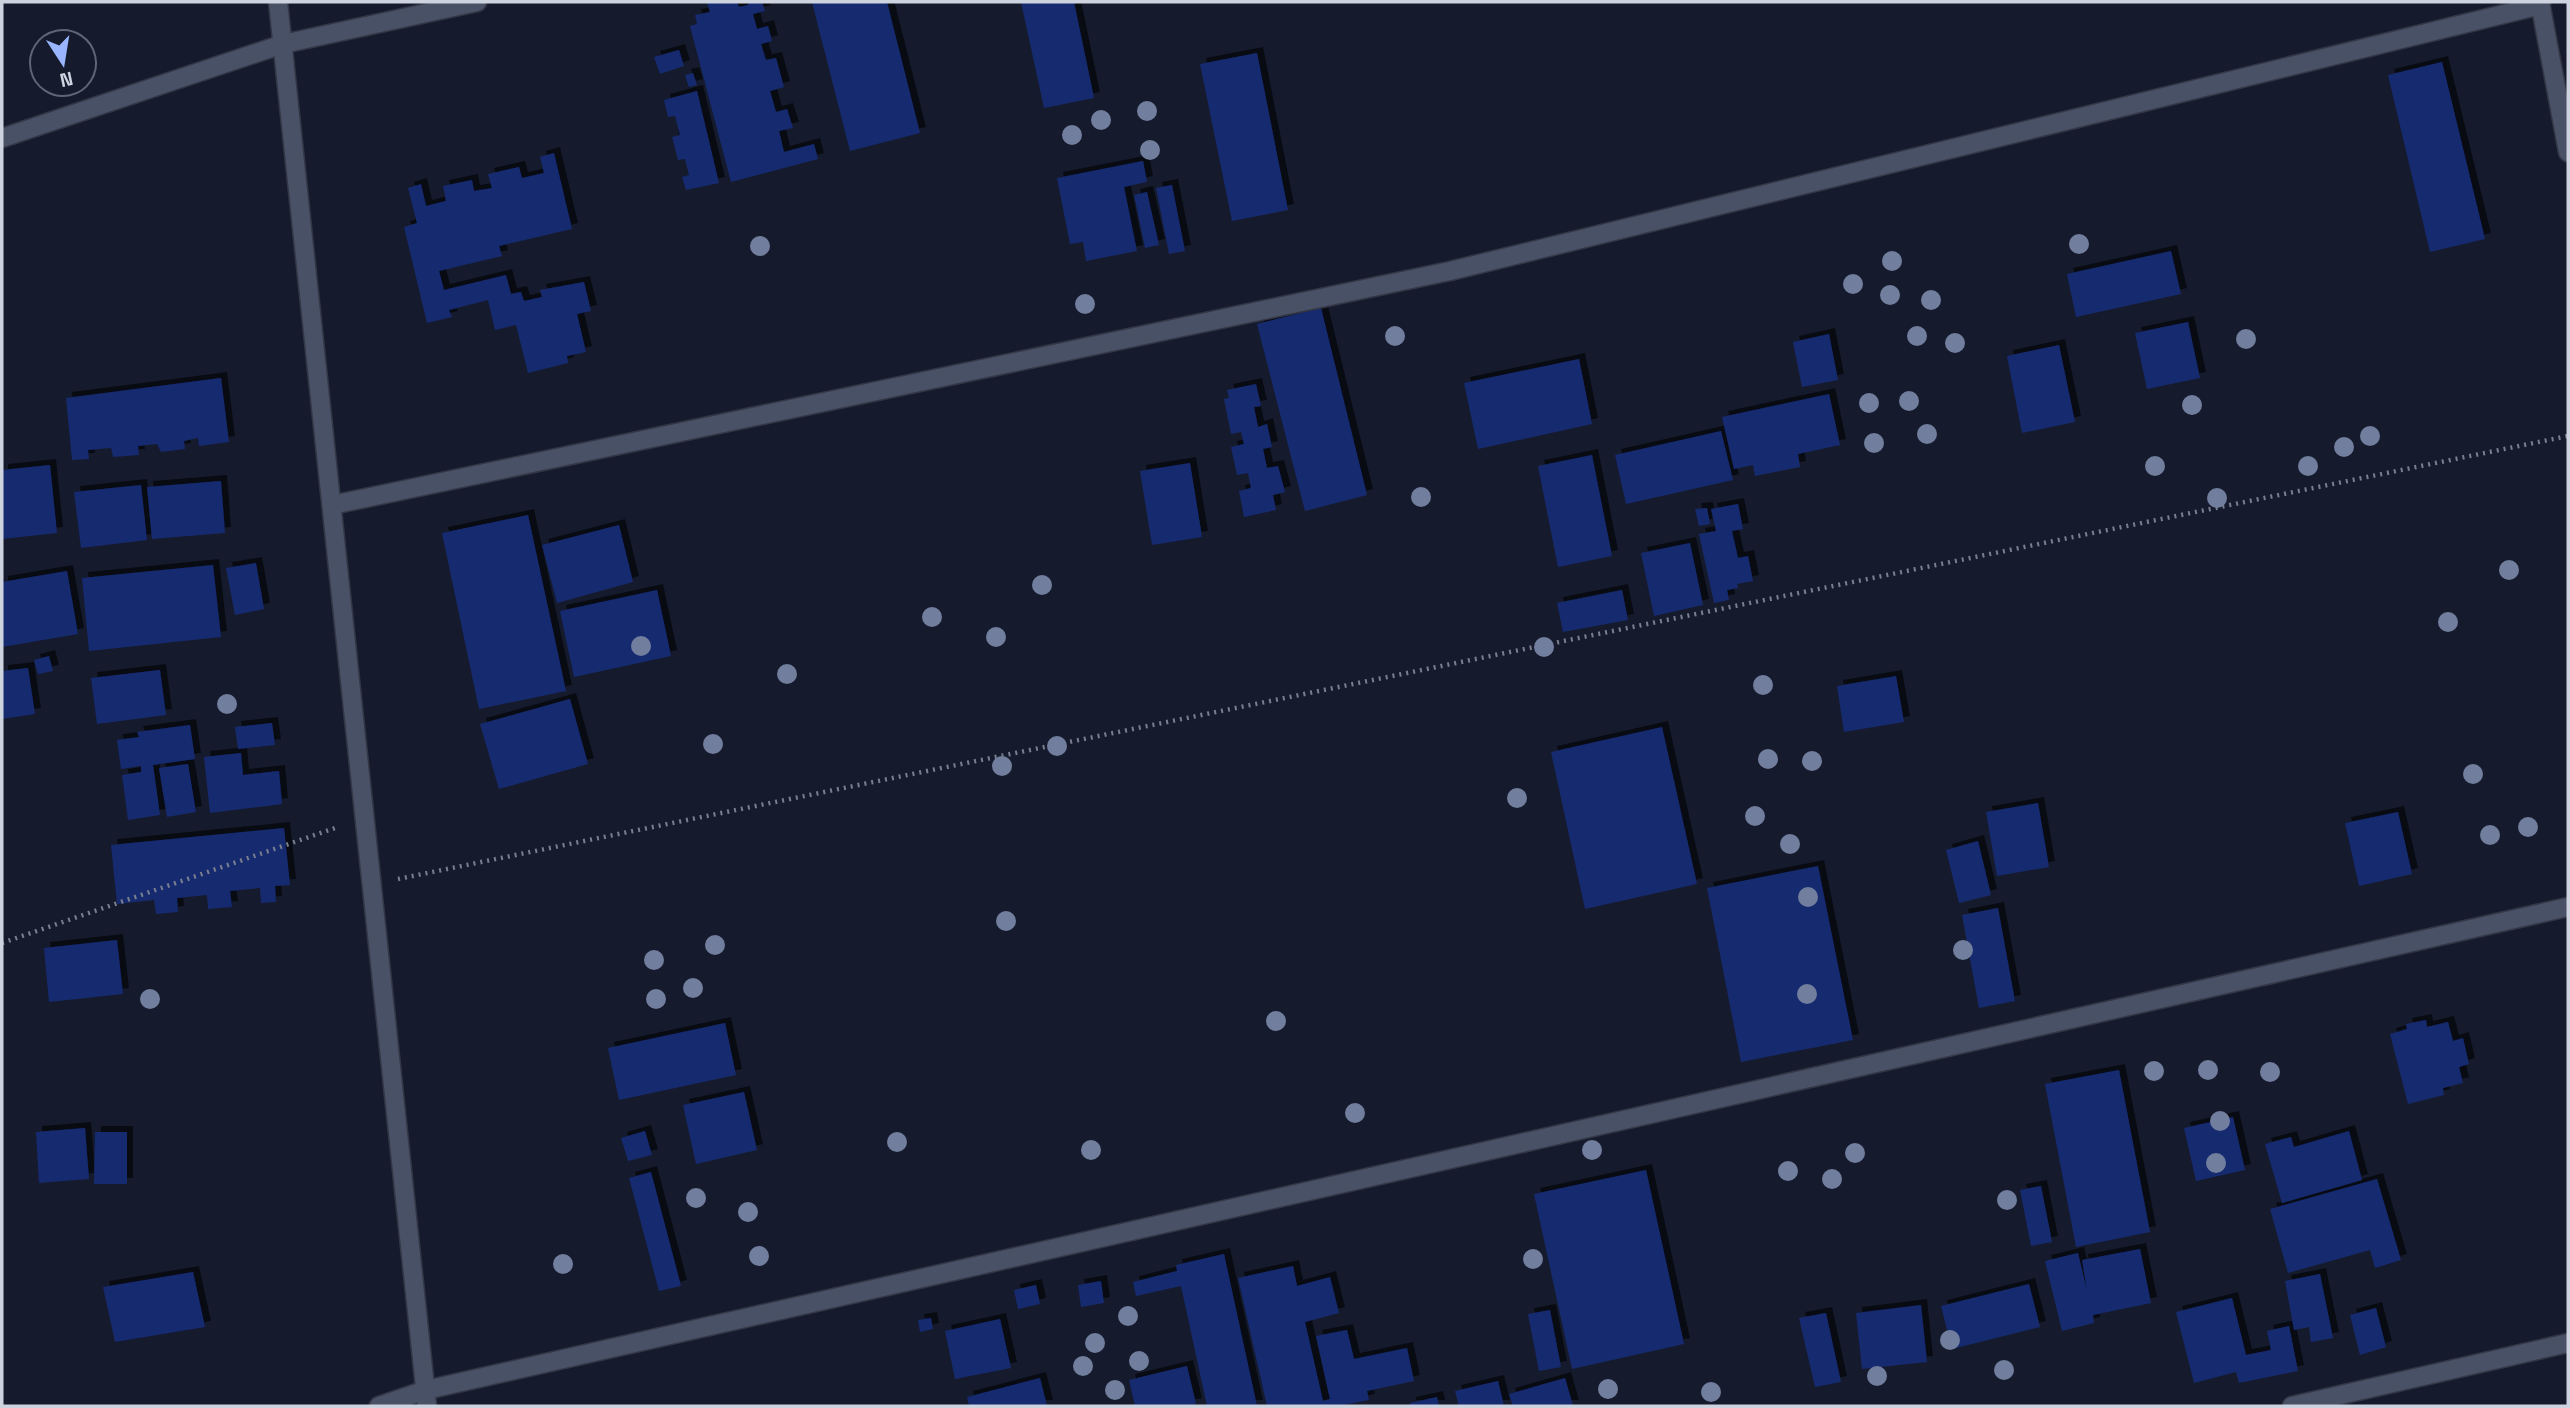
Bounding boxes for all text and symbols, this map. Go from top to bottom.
north arrow [28,28,98,98]
text: N [58,66,75,93]

